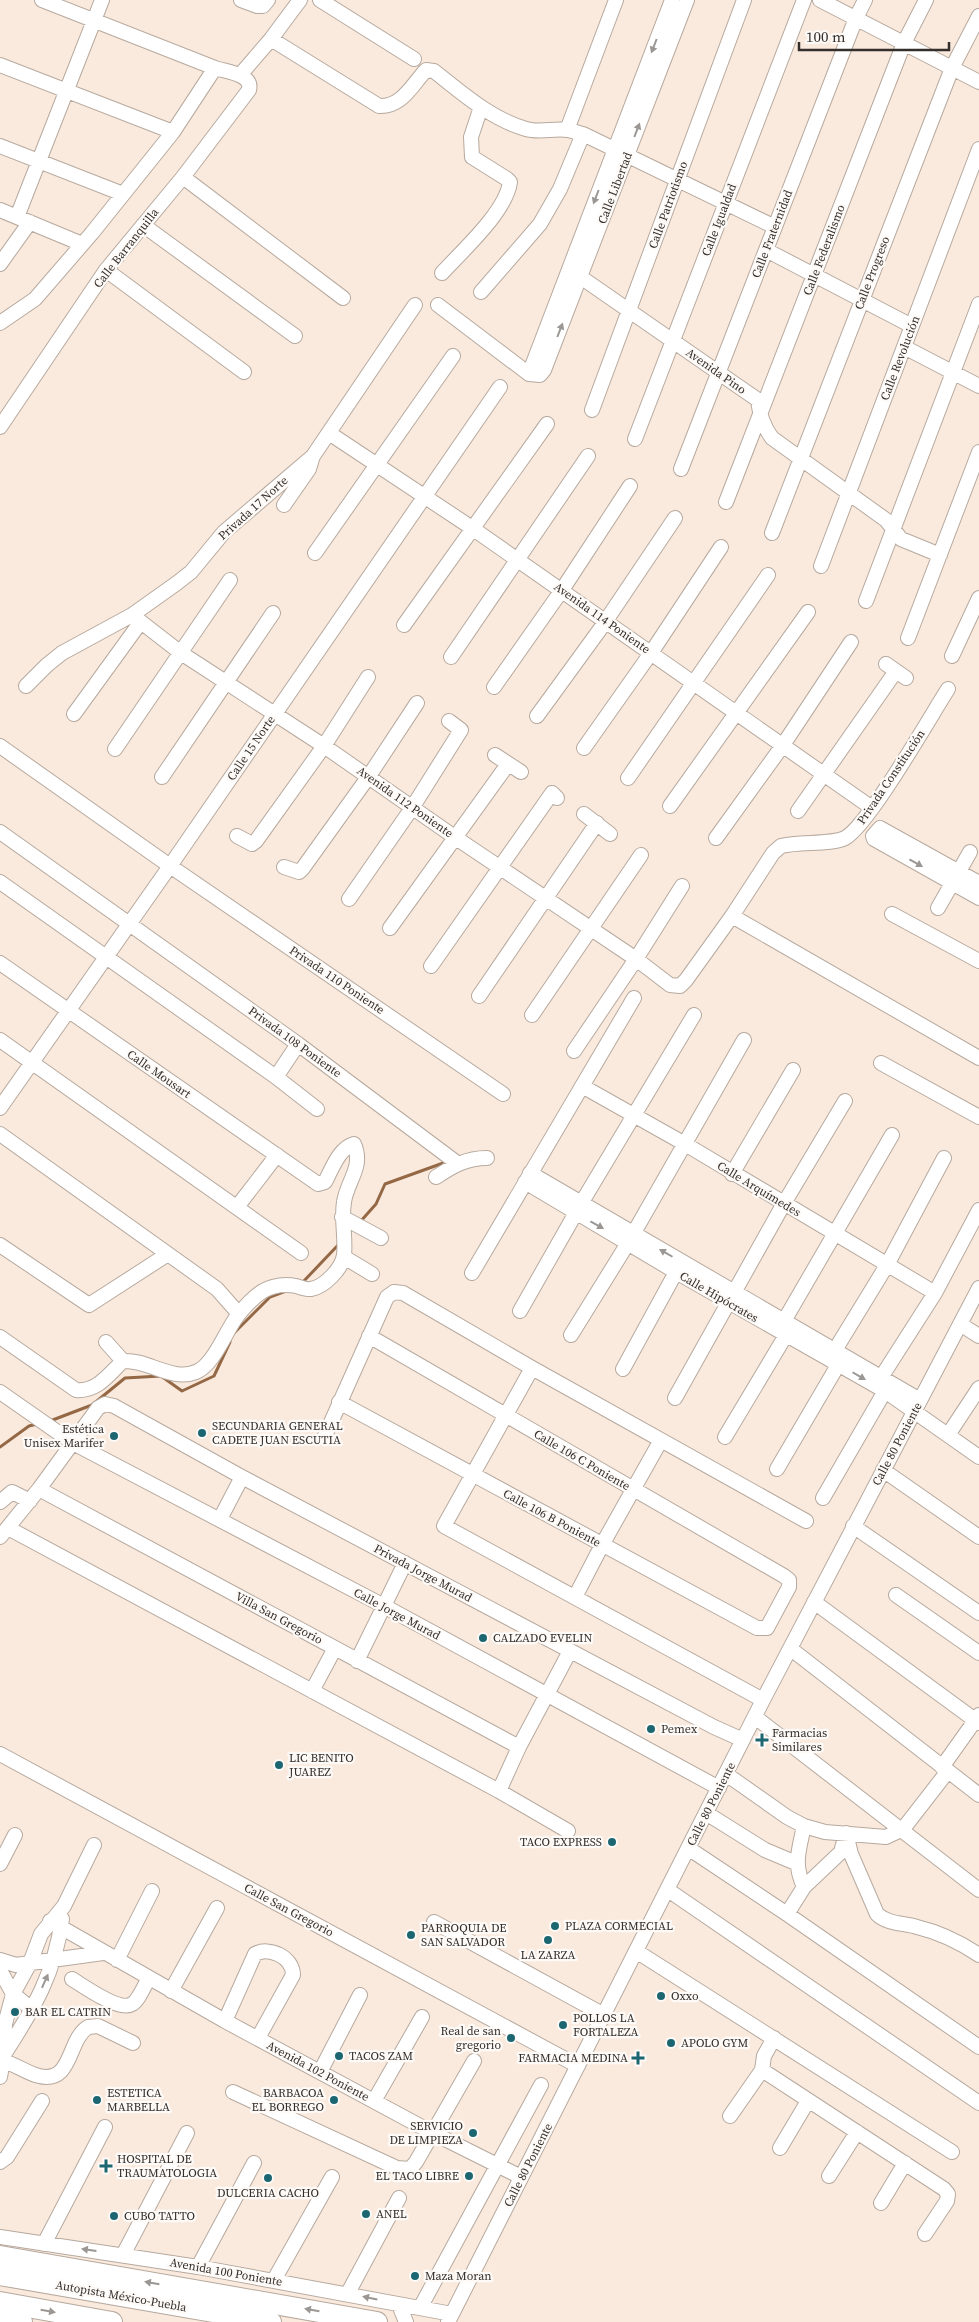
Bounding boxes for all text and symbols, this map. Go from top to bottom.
scale bar [799,20,949,52]
text: 100 m [806,26,846,47]
one-way arrow [650,38,657,53]
one-way arrow [633,122,641,137]
street label: Calle Libertad [594,150,636,226]
street label: Calle Patriotismo [645,159,691,251]
street label: Calle Igualdad [698,181,740,259]
street label: Calle Fraternidad [748,188,796,280]
one-way arrow [592,190,599,205]
street label: Calle Federalismo [799,202,849,298]
street label: Calle Barranquilla [90,204,163,291]
street label: Calle Progreso [851,234,893,312]
street label: Calle Revolución [877,313,923,403]
one-way arrow [556,322,564,337]
street label: Avenida Pino [683,344,750,398]
street label: Privada 17 Norte [215,472,291,544]
street label: Avenida 114 Poniente [551,579,653,657]
street label: Calle 15 Norte [223,712,279,784]
street label: Privada Constitución [853,726,929,828]
street label: Avenida 112 Poniente [354,763,456,841]
one-way arrow [909,858,923,867]
street label: Privada 110 Poniente [286,942,388,1018]
street label: Privada 108 Poniente [245,1003,345,1081]
street label: Calle Mousart [124,1046,194,1102]
street label: Calle Arquímedes [714,1158,804,1220]
one-way arrow [589,1221,604,1229]
one-way arrow [659,1249,673,1257]
street label: Calle Hipócrates [677,1268,761,1326]
one-way arrow [852,1372,865,1381]
street label: Calle 80 Poniente [868,1400,926,1488]
place label: SECUNDARIA GENERAL CADETE JUAN ESCUTIA [212,1418,343,1448]
place label: Estética Unisex Marifer [24,1421,105,1451]
street label: Calle 106 C Poniente [531,1426,633,1494]
marker: SECUNDARIA GENERAL CADETE JUAN ESCUTIA [196,1427,208,1439]
marker: Estética Unisex Marifer [108,1430,120,1442]
street label: Calle 106 B Poniente [500,1485,604,1551]
street label: Privada Jorge Murad [371,1540,475,1606]
street label: Calle Jorge Murad [351,1584,443,1644]
street label: Villa San Gregorio [233,1588,326,1648]
place label: CALZADO EVELIN [493,1630,592,1646]
marker: CALZADO EVELIN [477,1632,489,1644]
place label: Pemex [661,1721,698,1737]
marker: Pemex [645,1723,657,1735]
place label: Farmacias Similares [772,1725,827,1755]
marker: Farmacias Similares [756,1734,768,1746]
place label: LIC BENITO JUAREZ [288,1750,354,1780]
marker: LIC BENITO JUAREZ [273,1759,285,1771]
street label: Calle 80 Poniente [683,1759,739,1849]
place label: TACO EXPRESS [520,1834,602,1850]
marker: TACO EXPRESS [606,1836,618,1848]
street label: Calle San Gregorio [241,1880,337,1941]
place label: PLAZA CORMECIAL [565,1918,673,1934]
place label: PARROQUIA DE SAN SALVADOR [421,1920,507,1950]
marker: PLAZA CORMECIAL [549,1920,561,1932]
marker: PARROQUIA DE SAN SALVADOR [405,1929,417,1941]
marker: LA ZARZA [542,1934,554,1946]
place label: LA ZARZA [521,1947,575,1963]
one-way arrow [42,1974,50,1988]
place label: Oxxo [671,1988,699,2004]
marker: Oxxo [655,1990,667,2002]
place label: BAR EL CATRIN [25,2004,111,2020]
marker: BAR EL CATRIN [9,2006,21,2018]
place label: POLLOS LA FORTALEZA [573,2010,638,2040]
marker: POLLOS LA FORTALEZA [557,2019,569,2031]
place label: Real de san gregorio [441,2023,501,2053]
marker: Real de san gregorio [505,2032,517,2044]
place label: APOLO GYM [681,2035,748,2051]
street label: Avenida 102 Poniente [264,2037,372,2105]
marker: APOLO GYM [665,2037,677,2049]
place label: TACOS ZAM [349,2048,413,2064]
marker: TACOS ZAM [333,2050,345,2062]
place label: FARMACIA MEDINA [518,2050,628,2066]
marker: FARMACIA MEDINA [632,2052,644,2064]
place label: ESTETICA MARBELLA [107,2085,170,2115]
place label: BARBACOA EL BORREGO [252,2085,324,2115]
marker: ESTETICA MARBELLA [91,2094,103,2106]
marker: BARBACOA EL BORREGO [328,2094,340,2106]
place label: SERVICIO DE LIMPIEZA [389,2118,463,2148]
street label: Calle 80 Poniente [500,2120,556,2210]
marker: SERVICIO DE LIMPIEZA [467,2127,479,2139]
place label: HOSPITAL DE TRAUMATOLOGIA [117,2151,217,2181]
marker: HOSPITAL DE TRAUMATOLOGIA [99,2159,113,2173]
place label: EL TACO LIBRE [376,2168,459,2184]
marker: EL TACO LIBRE [463,2170,475,2182]
marker: DULCERIA CACHO [262,2172,274,2184]
place label: DULCERIA CACHO [217,2185,319,2201]
place label: ANEL [376,2206,407,2222]
place label: CUBO TATTO [124,2208,195,2224]
marker: ANEL [360,2208,372,2220]
marker: CUBO TATTO [108,2210,120,2222]
one-way arrow [80,2246,96,2254]
street label: Avenida 100 Poniente [168,2254,284,2290]
place label: Maza Moran [425,2268,492,2284]
marker: Maza Moran [409,2270,421,2282]
street label: Autopista México-Puebla [54,2277,189,2316]
one-way arrow [144,2279,160,2287]
one-way arrow [362,2294,377,2302]
one-way arrow [304,2306,320,2314]
one-way arrow [40,2307,56,2315]

